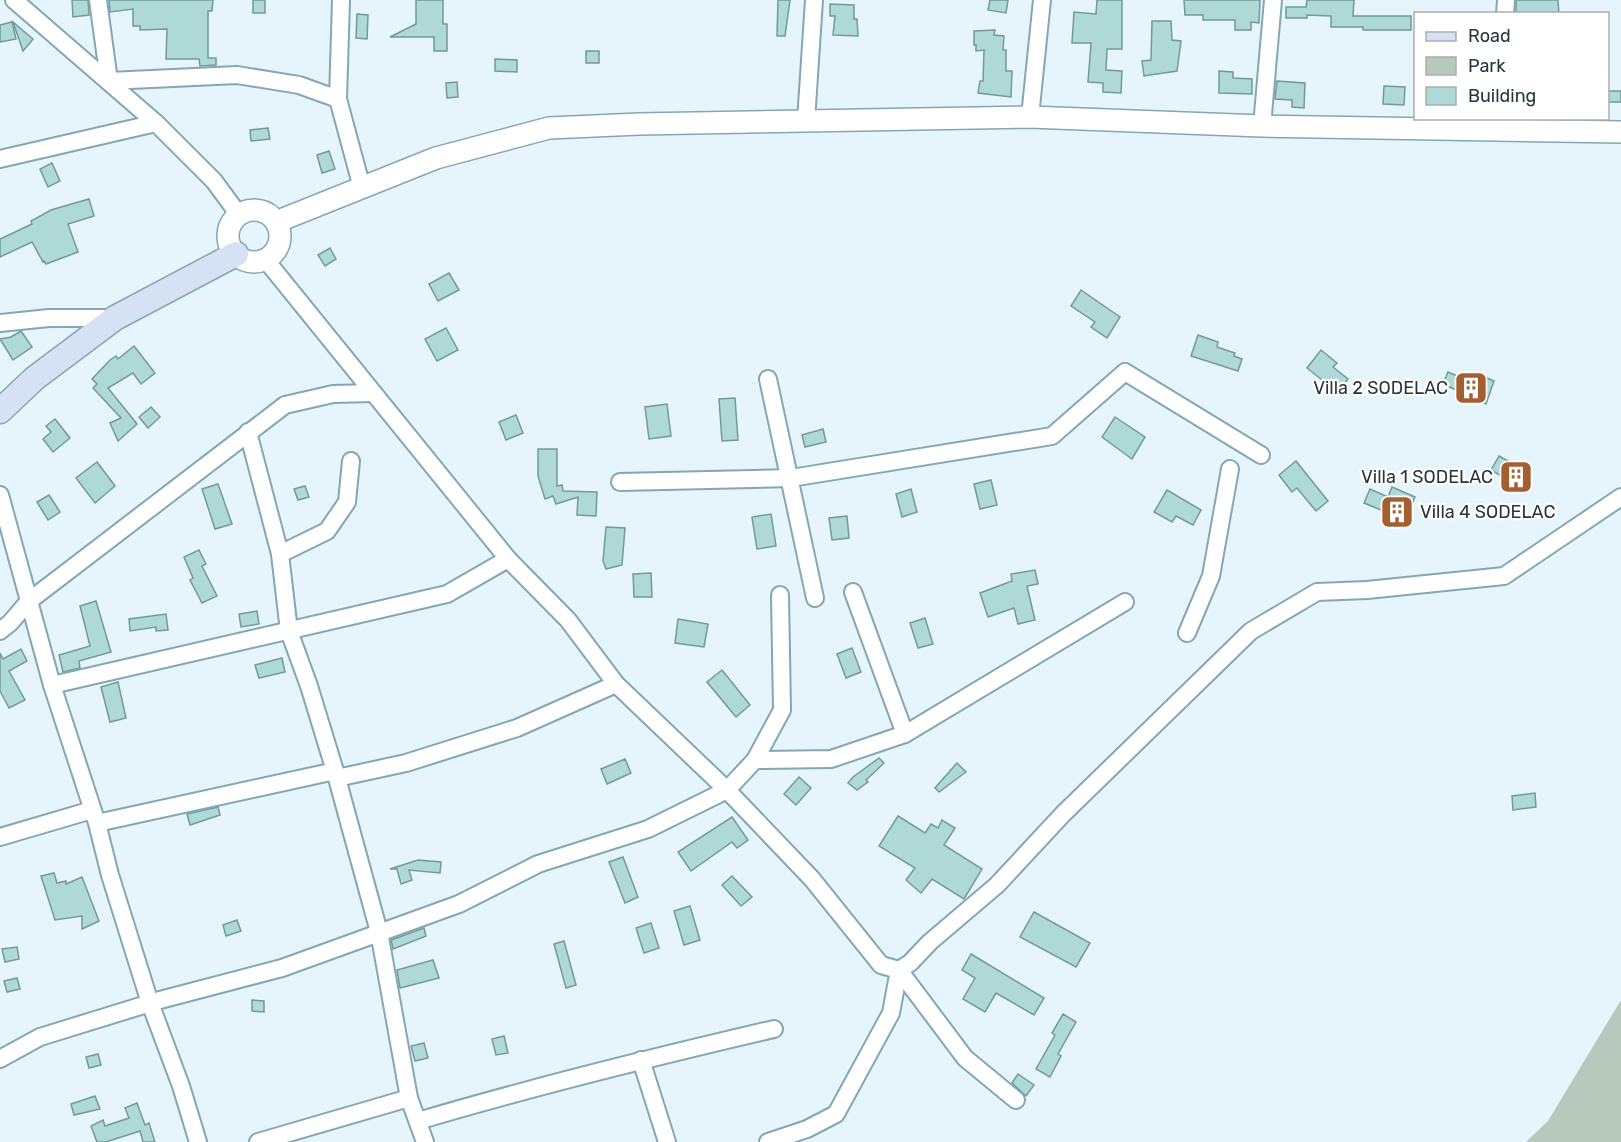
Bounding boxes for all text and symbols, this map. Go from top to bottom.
legend [1414,12,1609,120]
text: Road [1468,25,1511,47]
text: Park [1468,55,1506,77]
text: Building [1468,85,1536,107]
building icon: Villa 2 SODELAC [1453,370,1489,406]
place label: Villa 2 SODELAC [1313,377,1448,399]
building icon: Villa 1 SODELAC [1498,459,1534,495]
place label: Villa 1 SODELAC [1361,466,1493,488]
building icon: Villa 4 SODELAC [1379,494,1415,530]
place label: Villa 4 SODELAC [1420,501,1555,523]

